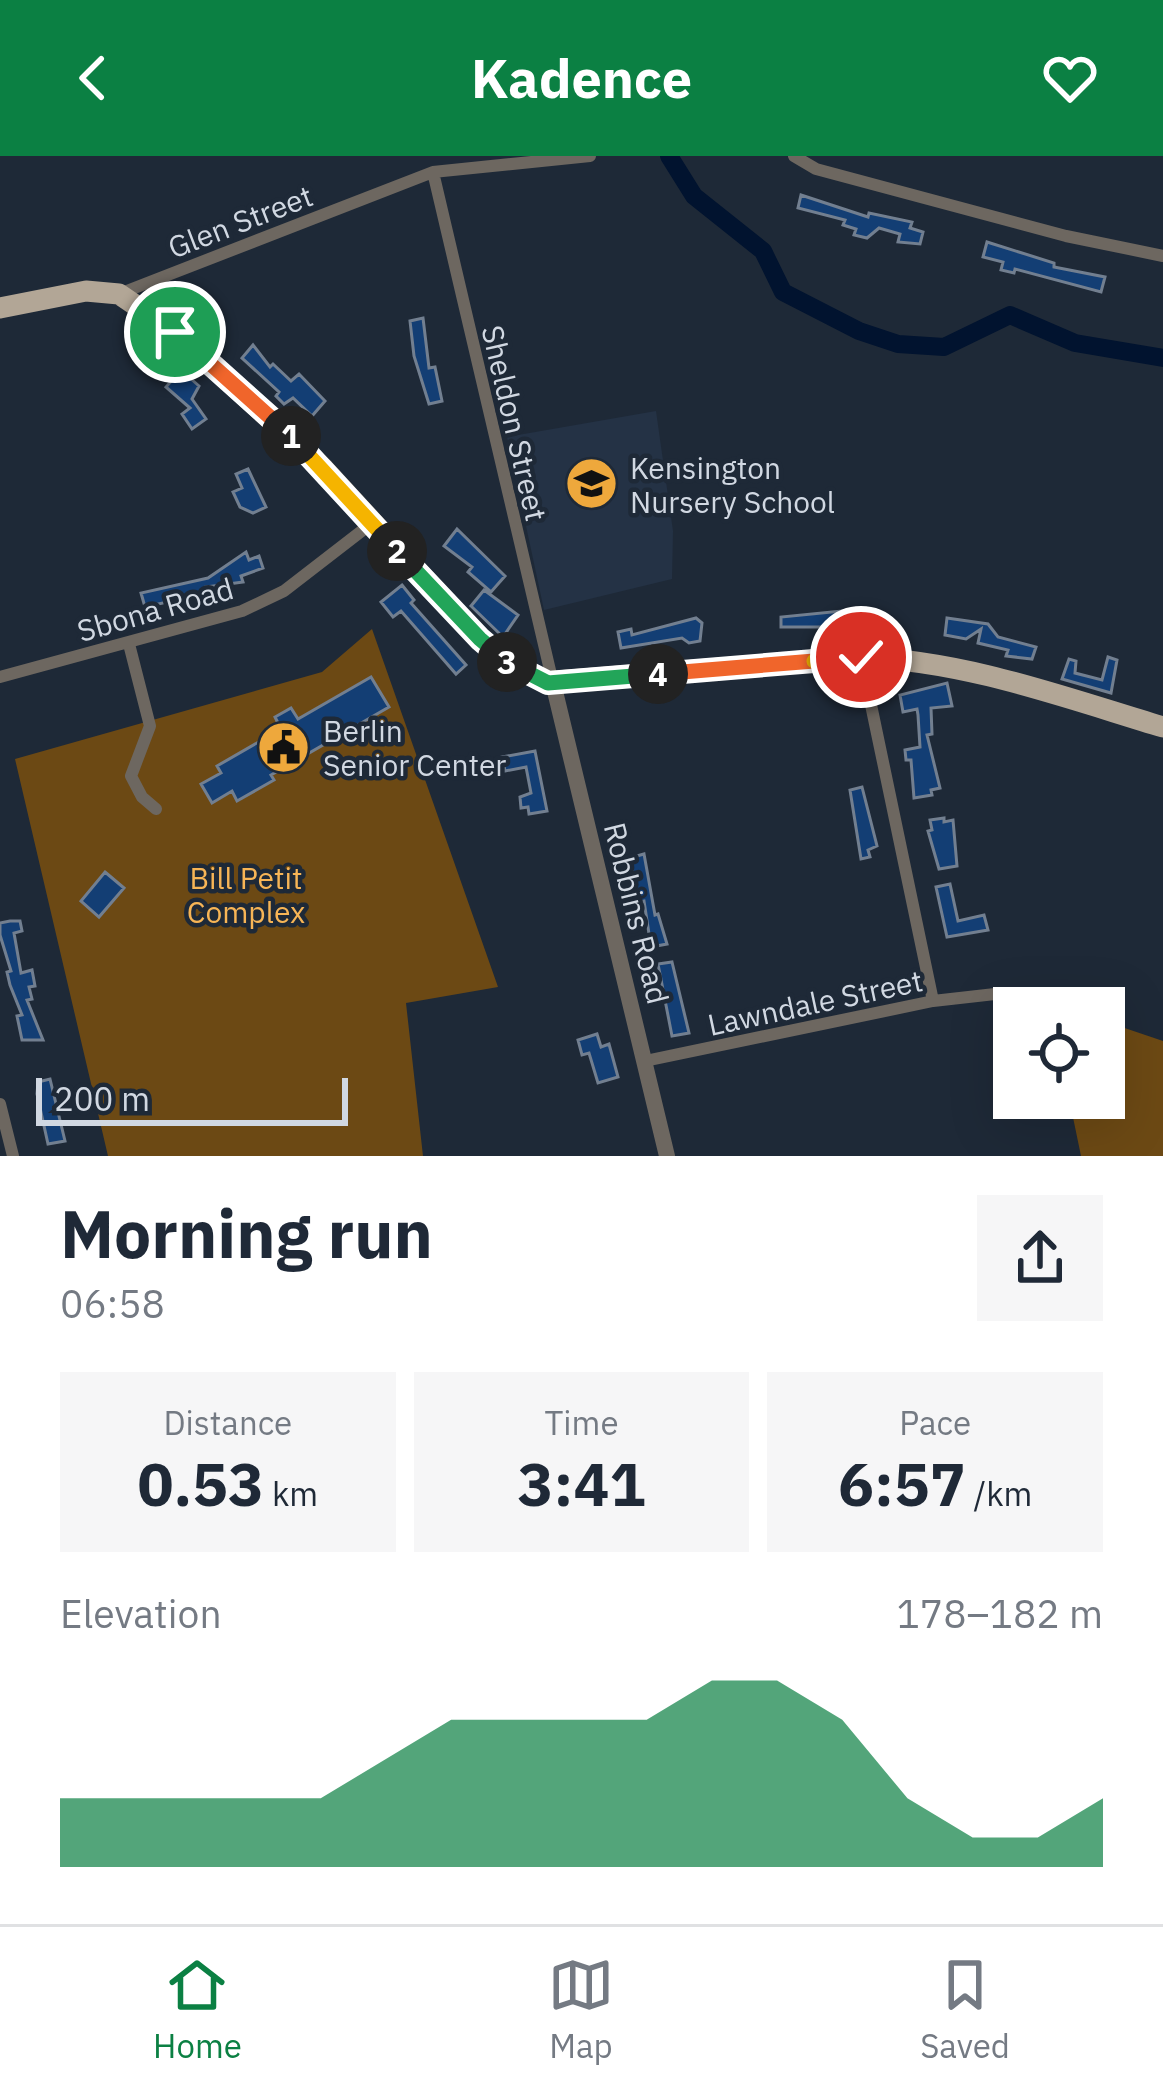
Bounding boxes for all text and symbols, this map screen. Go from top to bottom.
text: Kadence [471,43,692,113]
icon: back [60,45,126,111]
icon: heart [1037,45,1103,111]
street label: Glen Street [162,176,318,266]
pin [124,281,226,383]
icon: arrive [142,299,208,365]
street label: Sheldon Street [474,321,556,525]
pin: 1 [261,406,321,466]
text: 1 [281,414,301,457]
place label: Kensington Nursery School [630,448,835,521]
school or university icon: Kensington Nursery School [563,456,619,512]
pin: 2 [367,521,427,581]
text: 2 [387,529,407,572]
street label: Sbona Road [72,568,238,650]
pin [810,606,912,708]
icon: check [828,624,894,690]
pin: 3 [477,632,537,692]
text: 3 [497,640,517,683]
pin: 4 [628,644,688,704]
text: 4 [648,652,668,695]
place label: Berlin Senior Center [323,711,506,784]
public building icon: Berlin Senior Center [256,719,312,775]
street label: Robbins Road [596,818,678,1008]
park label: Bill Petit Complex [187,858,305,931]
street label: Lawndale Street [704,960,926,1044]
map controls [993,987,1125,1119]
button: locate [993,987,1125,1119]
scale bar [36,1072,348,1125]
text: 200 m [54,1077,150,1120]
text: Morning run [60,1190,433,1276]
button: share [977,1195,1103,1321]
text: 06:58 [60,1278,165,1329]
text: Distance [163,1401,292,1444]
text: Time [544,1401,619,1444]
text: Pace [899,1401,971,1444]
text: 0.53 [138,1444,264,1523]
text: 3:41 [518,1444,645,1523]
text: 6:57 [838,1444,966,1523]
text: km [264,1472,318,1515]
text: /km [966,1472,1032,1515]
text: Elevation [60,1588,222,1639]
text: 178–182 m [896,1588,1103,1639]
tab: Home [153,1952,242,2067]
tab: Map [548,1952,614,2067]
tab: Saved [920,1952,1010,2067]

